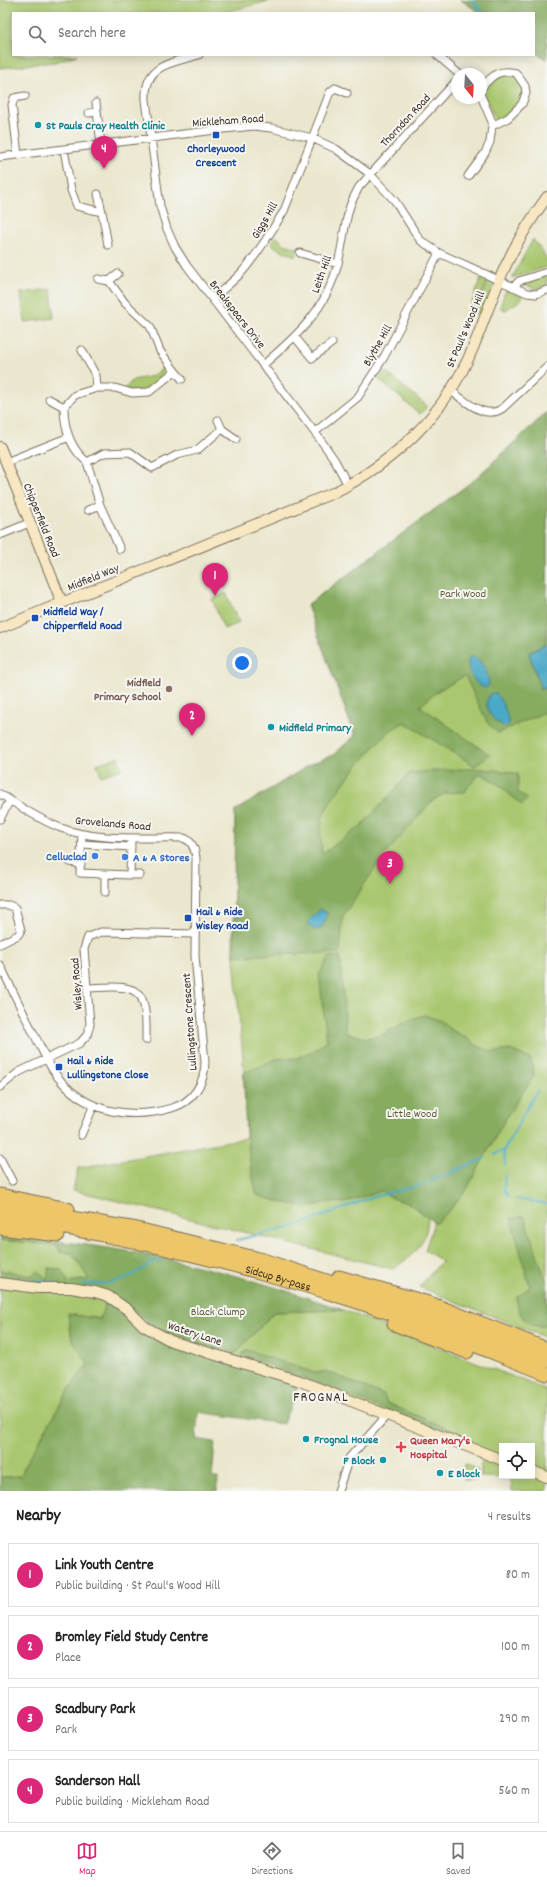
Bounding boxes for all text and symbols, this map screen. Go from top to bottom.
search box [12,12,535,56]
icon: search [26,23,48,45]
text: Search here [58,23,126,45]
north arrow [451,68,487,104]
street label: Thorndon Road [377,91,435,151]
street label: Mickleham Road [192,111,264,132]
place label: St Pauls Cray Health Clinic [46,118,165,135]
marker: St Pauls Cray Health Clinic [33,120,43,130]
marker: Chorleywood Crescent [211,130,221,140]
pin: 4 [91,136,117,169]
place label: Chorleywood Crescent [187,141,245,172]
street label: Giggs Hill [248,199,283,243]
street label: Leith Hill [308,253,337,296]
street label: Breakspears Drive [205,277,269,353]
street label: St Paul's Wood Hill [443,289,490,371]
street label: Blythe Hill [360,322,397,370]
street label: Chipperfield Road [18,481,63,560]
street label: Midfield Way [65,560,123,596]
pin: 1 [202,563,228,596]
park label: Park Wood [440,586,486,603]
place label: Midfield Way / Chipperfield Road [43,604,122,635]
marker: Midfield Way / Chipperfield Road [30,613,40,623]
your location [232,653,252,673]
place label: Midfield Primary School [94,675,161,706]
marker: Midfield Primary School [164,684,174,694]
pin: 2 [179,703,205,736]
place label: Midfield Primary [279,720,352,737]
marker: Midfield Primary [266,722,276,732]
street label: Grovelands Road [74,813,151,836]
place label: Celluclad [46,849,87,866]
place label: A & A Stores [133,850,189,867]
marker: Celluclad [90,851,100,861]
pin: 3 [377,851,403,884]
marker: A & A Stores [120,852,130,862]
place label: Hail & Ride Wisley Road [196,904,249,935]
marker: Hail & Ride Wisley Road [183,913,193,923]
street label: Wisley Road [67,957,88,1011]
street label: Lullingstone Crescent [179,972,202,1071]
place label: Hail & Ride Lullingstone Close [67,1053,149,1084]
marker: Hail & Ride Lullingstone Close [54,1062,64,1072]
park label: Little Wood [387,1106,437,1123]
street label: Sidcup By-pass [243,1262,313,1297]
park label: Black Clump [191,1304,245,1321]
street label: Watery Lane [165,1318,224,1351]
district label: FROGNAL [293,1388,349,1408]
place label: Frognal House [314,1432,379,1449]
place label: Queen Mary's Hospital [410,1433,470,1464]
marker: Frognal House [301,1434,311,1444]
marker: Queen Mary's Hospital [395,1441,407,1453]
map controls [499,1443,535,1479]
button: locate [499,1443,535,1479]
place label: F Block [343,1453,375,1470]
marker: F Block [378,1455,388,1465]
place label: E Block [448,1466,480,1483]
marker: E Block [435,1468,445,1478]
text: Nearby [16,1505,60,1529]
text: 4 results [488,1508,531,1527]
text: Link Youth Centre [55,1555,154,1577]
text: 1 [29,1566,31,1585]
text: 80 m [506,1566,530,1585]
text: Public building · St Paul's Wood Hill [55,1577,220,1596]
text: Bromley Field Study Centre [55,1627,208,1649]
text: 2 [27,1638,33,1657]
text: 100 m [501,1638,530,1657]
text: Place [55,1649,81,1668]
text: Scadbury Park [55,1699,135,1721]
text: 3 [27,1710,33,1729]
text: 290 m [499,1710,530,1729]
text: Park [55,1721,77,1740]
text: Sanderson Hall [55,1771,140,1793]
text: 4 [27,1782,33,1801]
text: 560 m [499,1782,530,1801]
text: Public building · Mickleham Road [55,1793,209,1812]
tab: Map [76,1840,98,1880]
tab: Directions [251,1840,293,1880]
tab: Saved [446,1840,471,1880]

